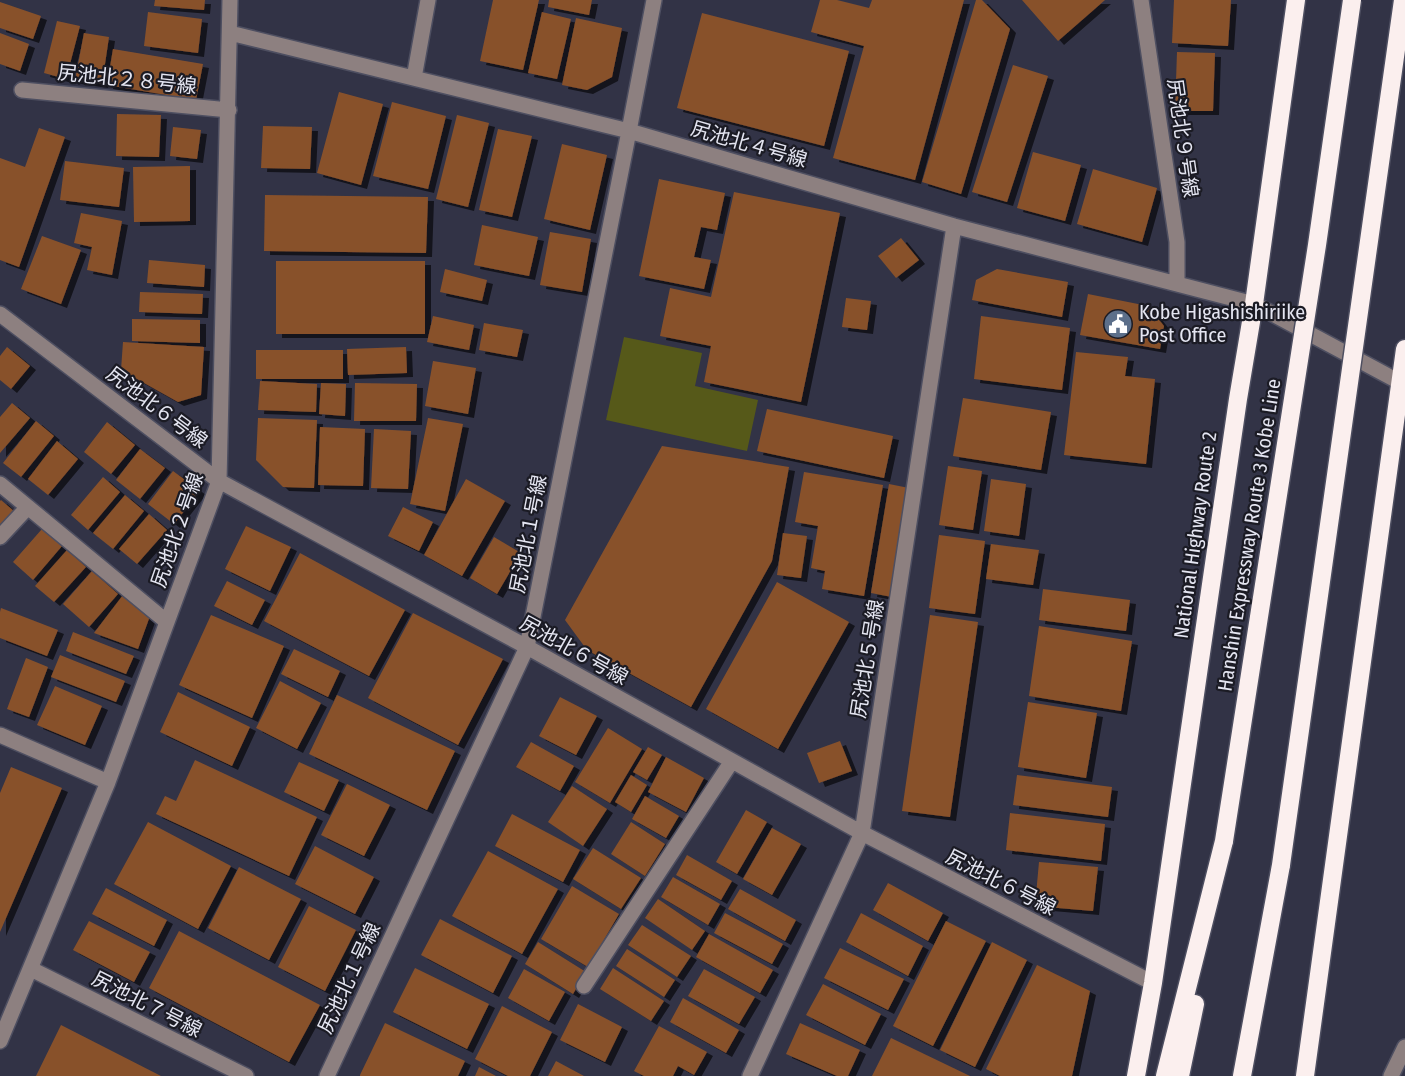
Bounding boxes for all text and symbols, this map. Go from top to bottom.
street label: 尻池北２８号線 [56,60,198,98]
street label: 尻池北９号線 [1163,77,1203,199]
street label: 尻池北４号線 [688,116,810,172]
place label: Kobe Higashishiriike Post Office [1139,300,1305,347]
public building icon: Kobe Higashishiriike Post Office [1102,308,1134,340]
street label: 尻池北６号線 [102,361,212,453]
street label: Hanshin Expressway Route 3 Kobe Line [1212,377,1286,693]
street label: National Highway Route 2 [1169,430,1221,640]
street label: 尻池北２号線 [146,469,208,591]
street label: 尻池北１号線 [505,473,551,595]
street label: 尻池北５号線 [846,598,888,720]
street label: 尻池北６号線 [516,610,632,690]
street label: 尻池北６号線 [942,844,1060,920]
street label: 尻池北１号線 [313,919,385,1037]
street label: 尻池北７号線 [88,966,206,1042]

